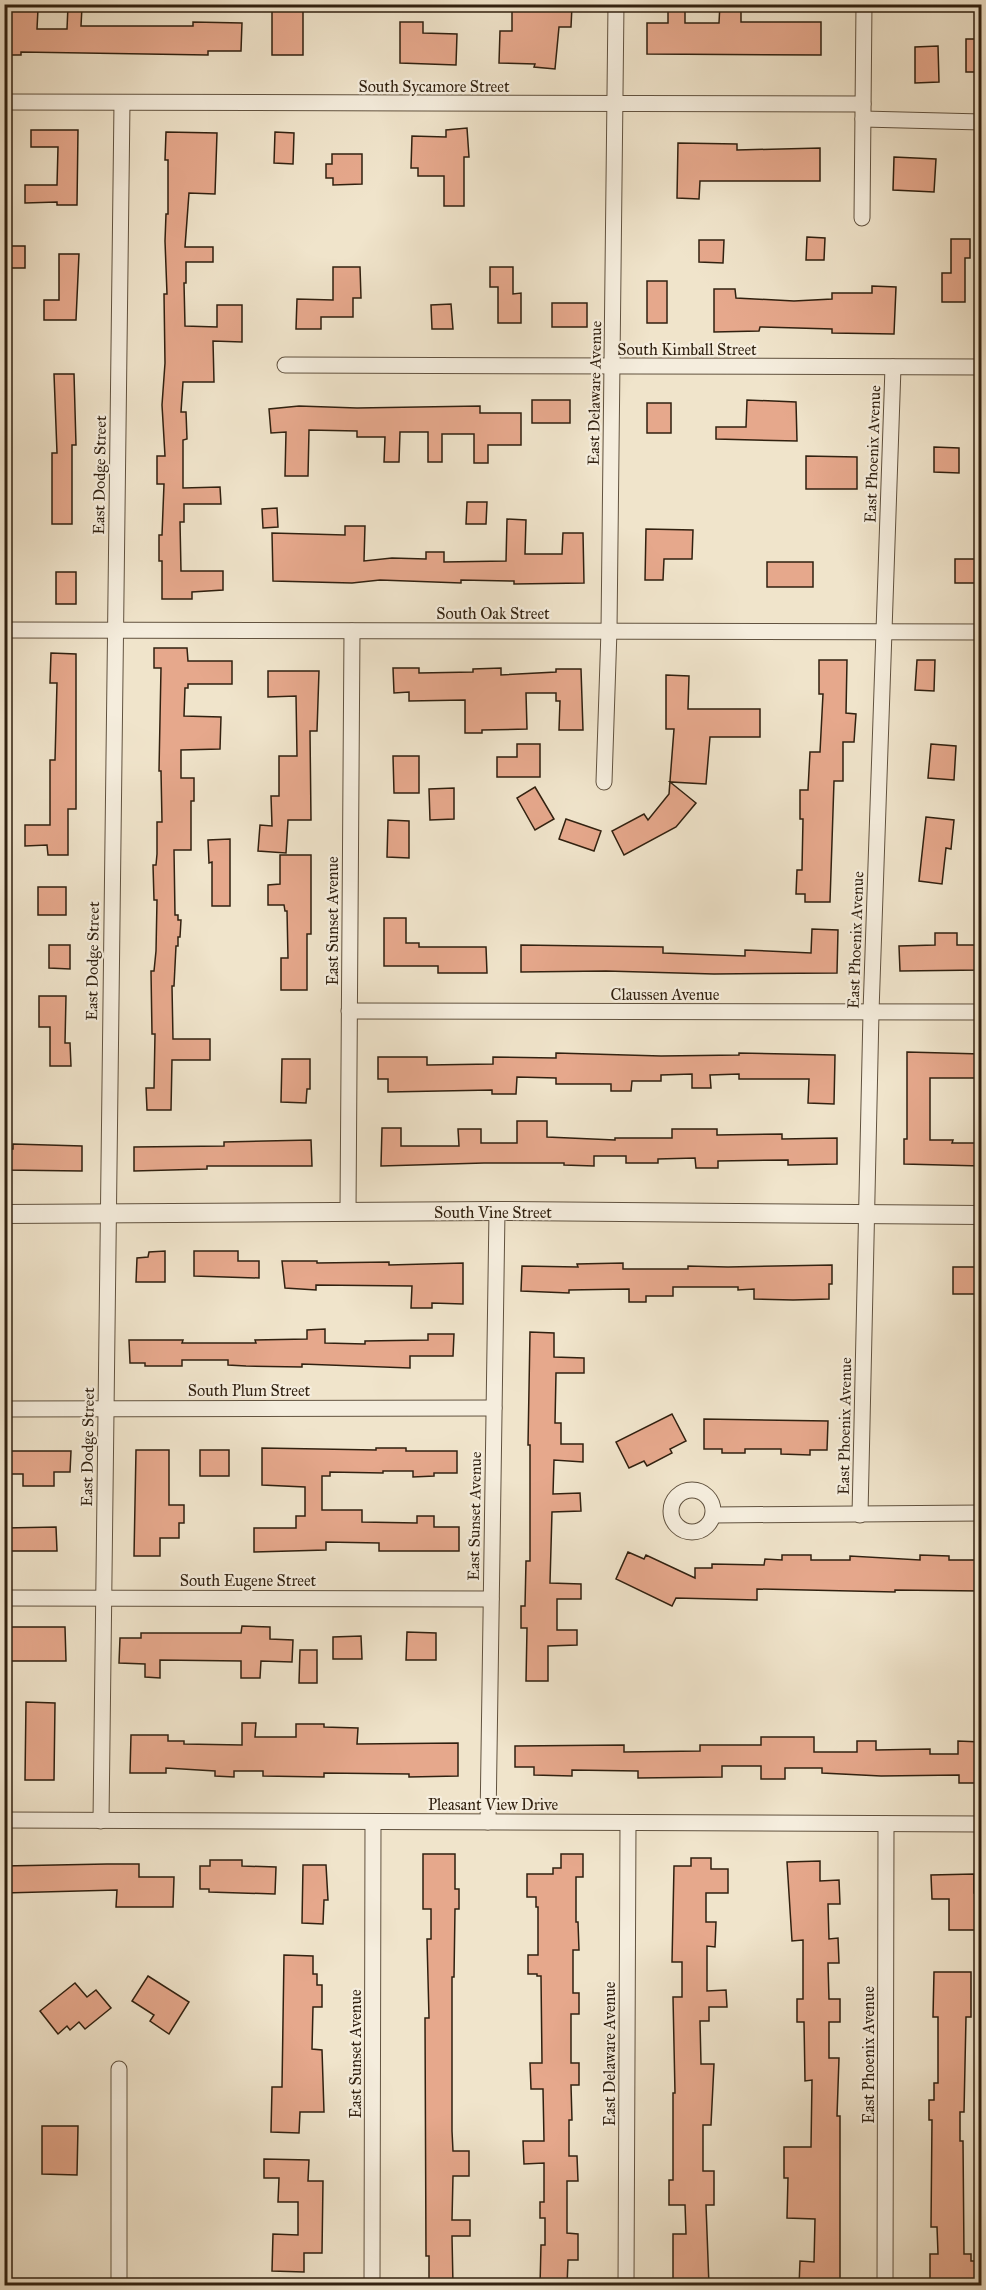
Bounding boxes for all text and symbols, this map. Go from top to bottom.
street label: South Sycamore Street [358,77,510,96]
street label: East Delaware Avenue [584,320,605,465]
street label: South Kimball Street [617,340,757,359]
street label: East Phoenix Avenue [861,385,884,523]
street label: East Dodge Street [89,415,111,535]
street label: South Oak Street [436,604,550,623]
street label: East Sunset Avenue [323,856,342,986]
street label: East Phoenix Avenue [844,871,867,1009]
street label: East Dodge Street [82,901,104,1021]
street label: Claussen Avenue [611,985,720,1004]
street label: South Vine Street [434,1203,552,1222]
street label: East Phoenix Avenue [834,1357,855,1495]
street label: South Plum Street [188,1381,311,1400]
street label: East Dodge Street [77,1387,99,1507]
street label: East Sunset Avenue [464,1451,485,1581]
street label: South Eugene Street [180,1571,317,1591]
street label: Pleasant View Drive [428,1795,558,1814]
street label: East Delaware Avenue [600,1981,619,2126]
street label: East Phoenix Avenue [859,1986,878,2124]
street label: East Sunset Avenue [346,1989,365,2119]

